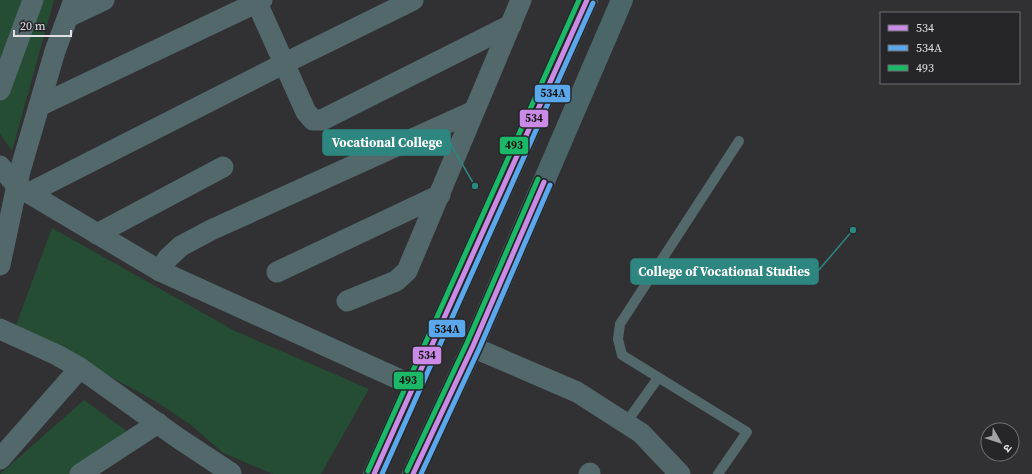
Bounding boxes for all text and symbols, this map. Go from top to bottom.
scale bar [14,12,71,38]
legend [880,12,1020,84]
text: 20 m [20,18,46,34]
text: 534 [916,20,934,36]
text: 534A [916,40,942,56]
text: 493 [916,60,934,76]
line badge: 534A [534,84,571,103]
text: 534A [540,86,566,101]
line badge: 534 [519,109,549,128]
text: 534 [525,111,543,126]
callout: Vocational College [323,130,450,155]
text: Vocational College [332,134,442,151]
line badge: 493 [499,136,529,155]
text: 493 [505,138,523,153]
callout: College of Vocational Studies [631,259,818,284]
text: College of Vocational Studies [638,263,810,280]
line badge: 534A [428,319,466,338]
text: 534A [434,322,460,337]
line badge: 534 [412,346,442,365]
text: 534 [418,348,436,363]
line badge: 493 [393,371,424,390]
text: 493 [399,373,417,388]
north arrow [980,422,1020,462]
text: उ [999,441,1015,456]

